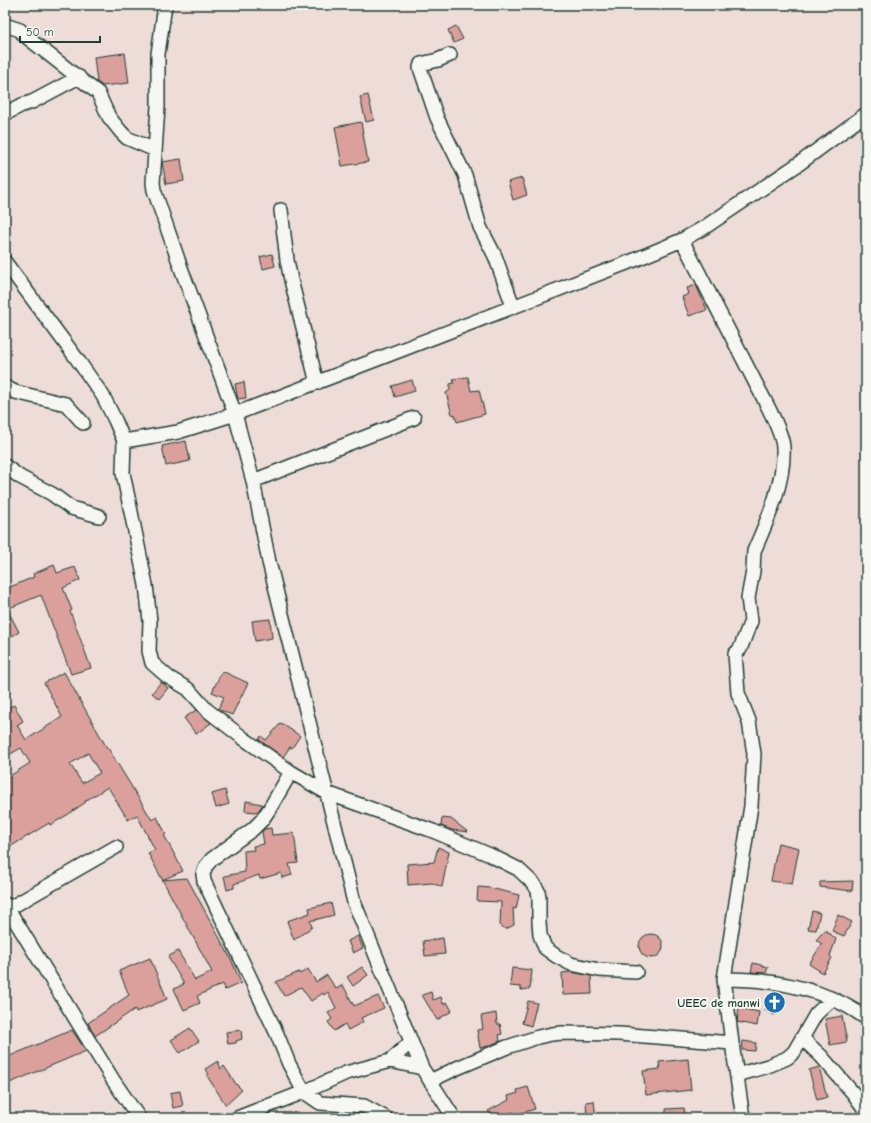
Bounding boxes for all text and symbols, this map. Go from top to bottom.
scale bar [20,18,100,44]
text: 50 m [26,25,54,39]
church icon: UEEC de manwi [762,990,788,1016]
place label: UEEC de manwi [677,996,760,1010]

